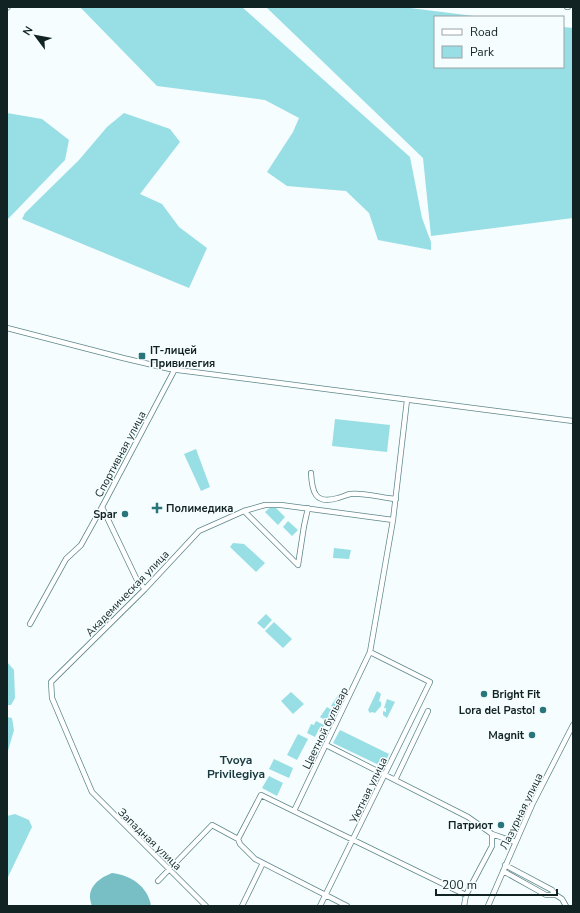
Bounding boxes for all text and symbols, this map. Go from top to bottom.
north arrow [16,16,56,56]
legend [434,16,564,68]
text: N [19,23,36,38]
text: Road [470,24,498,40]
text: Park [470,44,495,60]
place label: IT-лицей Привилегия [150,343,215,371]
marker: IT-лицей Привилегия [137,351,147,361]
street label: Спортивная улица [91,408,150,500]
place label: Полимедика [166,501,233,516]
marker: Полимедика [151,502,163,514]
place label: Spar [93,507,118,522]
marker: Spar [120,509,130,519]
street label: Академическая улица [82,547,172,640]
street label: Цветной бульвар [299,685,352,772]
place label: Bright Fit [492,687,541,702]
marker: Bright Fit [479,689,489,699]
place label: Lora del Pasto! [459,703,535,718]
marker: Lora del Pasto! [538,705,548,715]
place label: Magnit [488,728,525,743]
marker: Magnit [527,730,537,740]
district label: Tvoya Privilegiya [207,752,265,782]
street label: Уютная улица [346,755,391,827]
street label: Лазурная улица [496,770,547,852]
street label: Западная улица [114,805,185,874]
place label: Патриот [448,818,494,833]
marker: Патриот [496,820,506,830]
scale bar [436,871,557,897]
text: 200 m [442,877,477,893]

